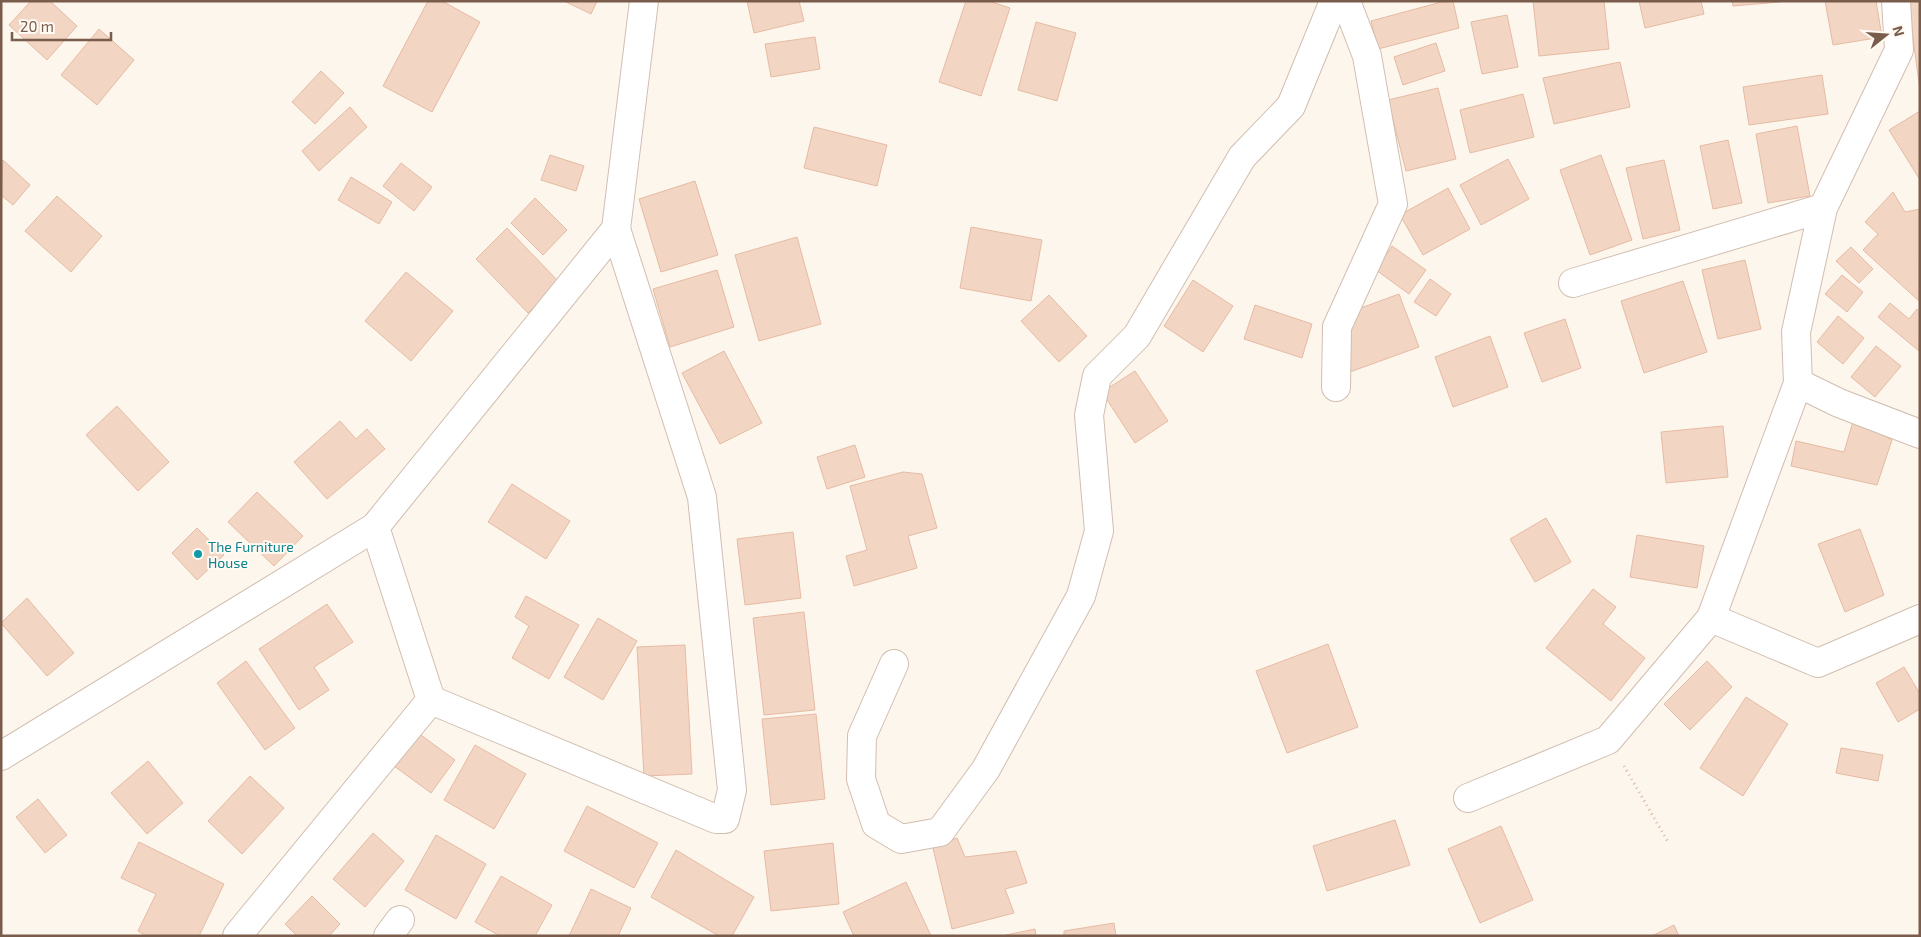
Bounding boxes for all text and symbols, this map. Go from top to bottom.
scale bar [12,10,111,42]
north arrow [1861,10,1911,60]
text: 20 m [20,17,54,35]
text: N [1889,24,1909,38]
place label: The Furniture House [208,538,294,571]
marker: The Furniture House [192,548,204,560]

